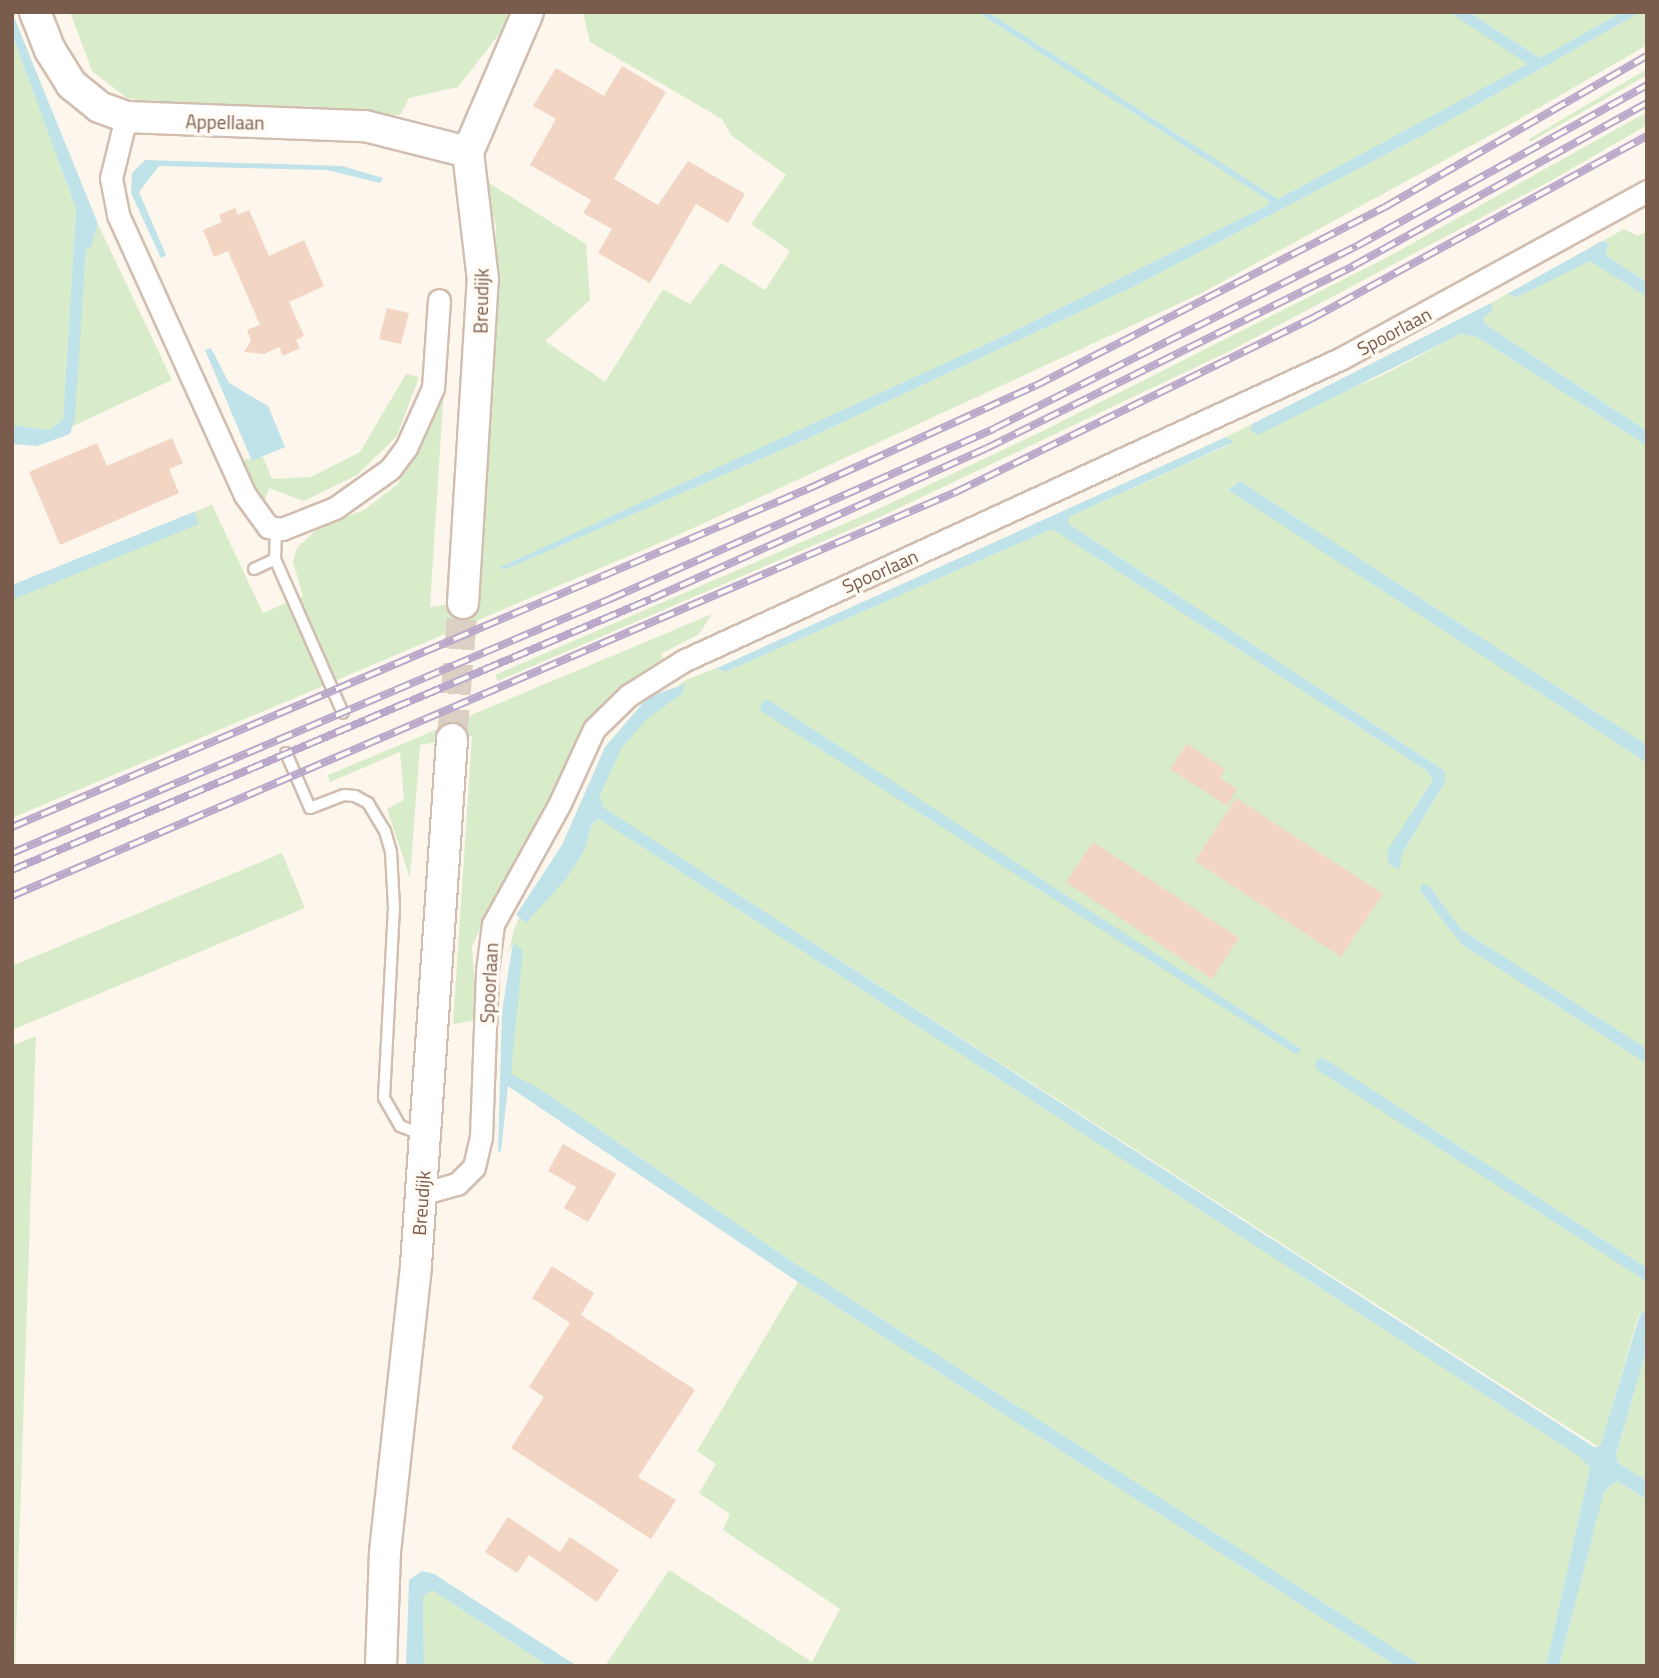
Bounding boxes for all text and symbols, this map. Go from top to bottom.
street label: Appellaan [185,110,265,134]
street label: Breudijk [469,268,493,334]
street label: Spoorlaan [1353,302,1435,360]
street label: Spoorlaan [839,544,921,598]
street label: Spoorlaan [476,942,502,1024]
street label: Breudijk [407,1170,435,1236]

